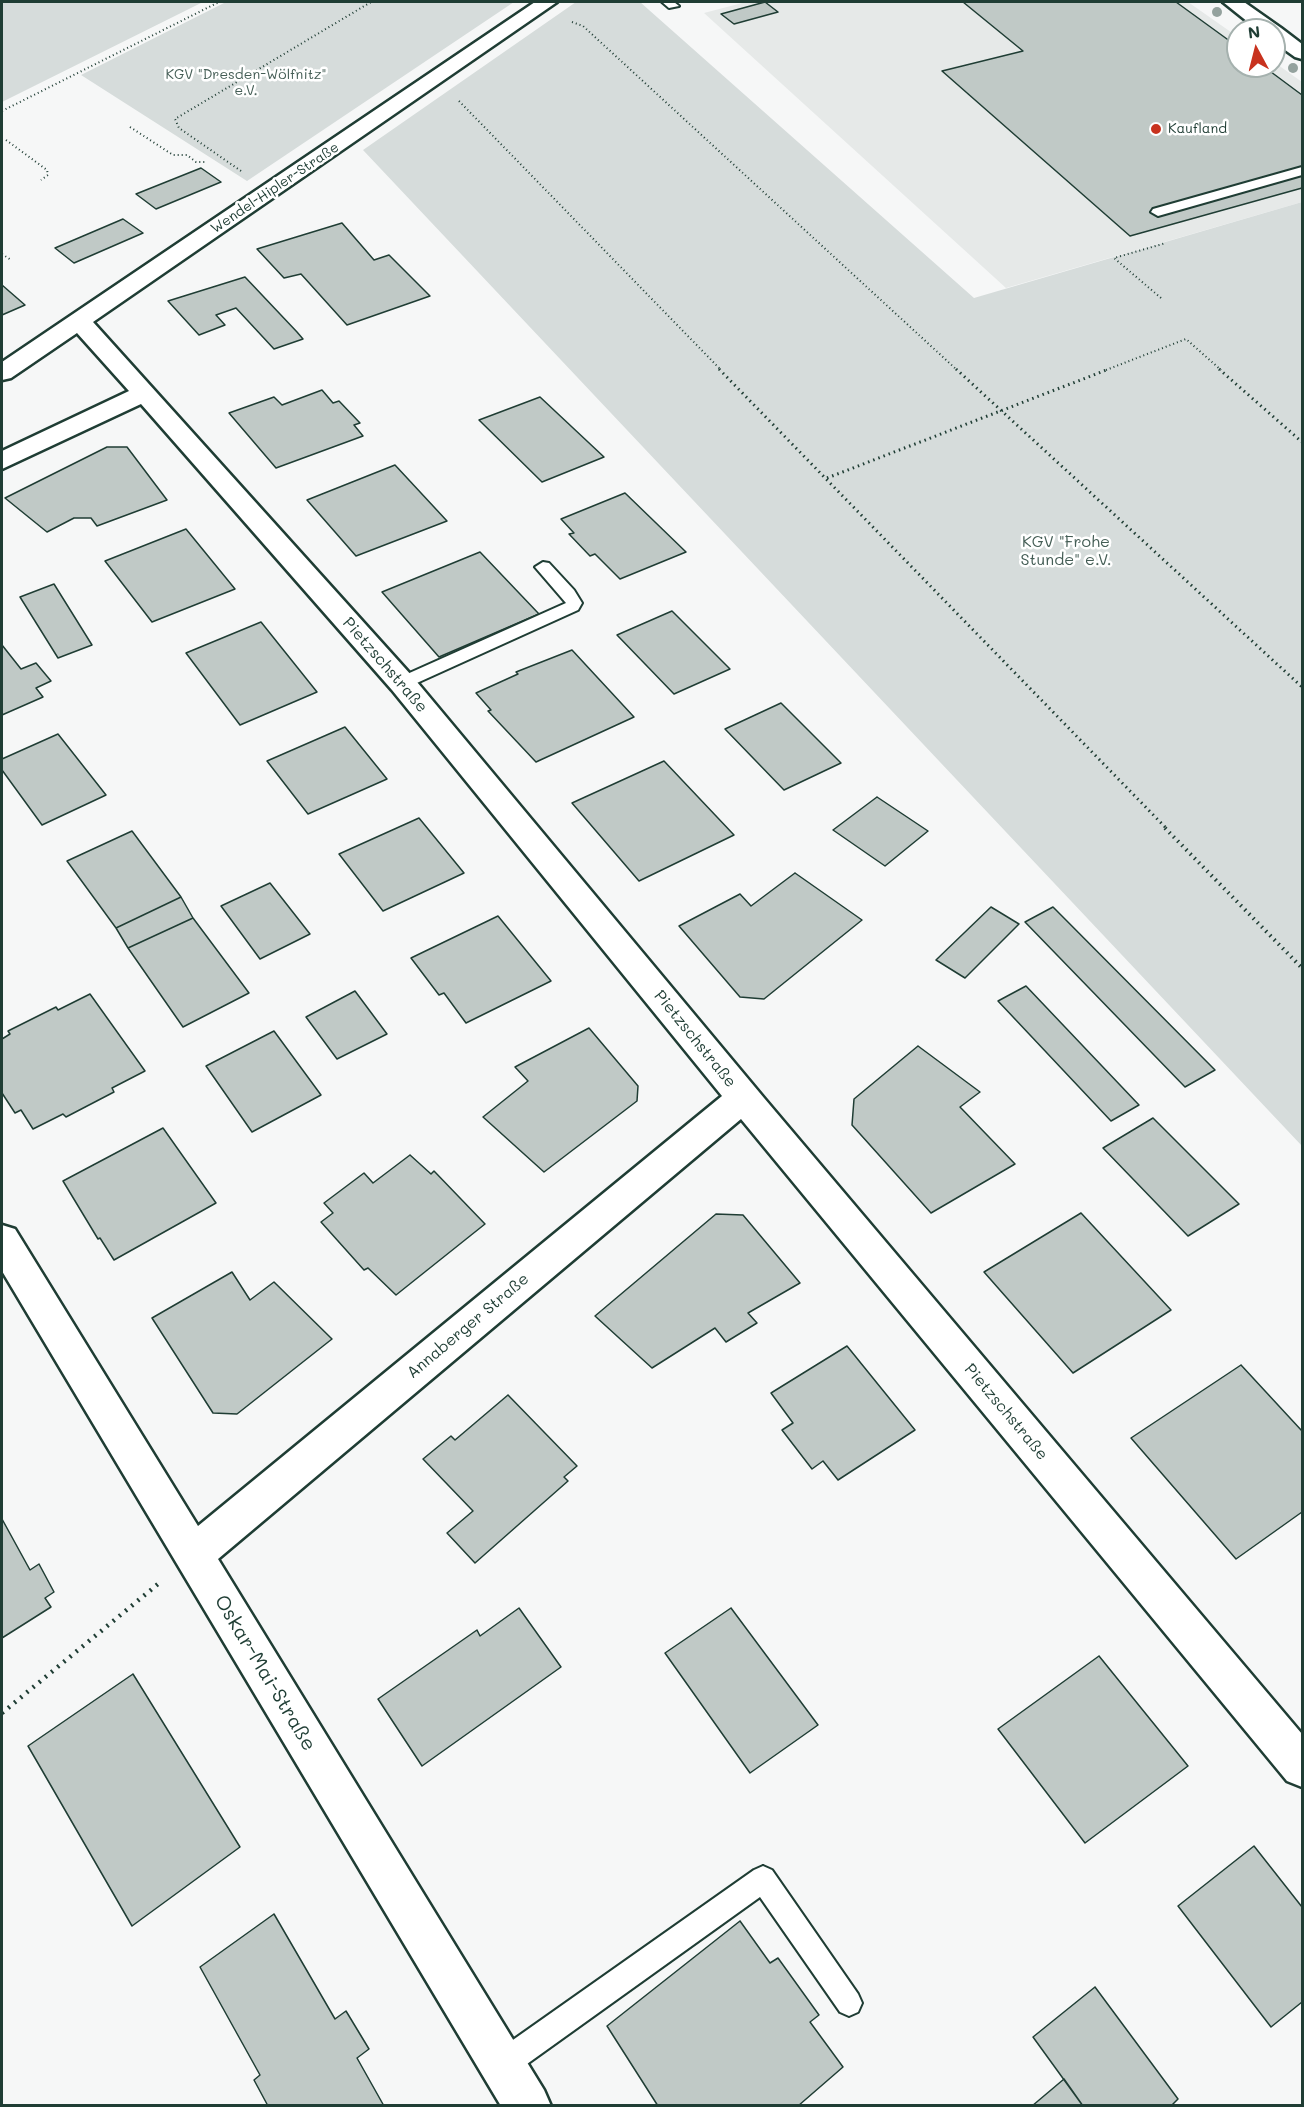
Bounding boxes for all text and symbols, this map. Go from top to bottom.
north arrow [1226,18,1286,78]
text: N [1247,20,1261,43]
park label: KGV "Dresden-Wölfnitz" e.V. [165,67,327,100]
place label: Kaufland [1168,121,1227,137]
marker: Kaufland [1149,122,1163,136]
street label: Wendel-Hipler-Straße [208,139,342,237]
park label: KGV "Frohe Stunde" e.V. [1021,532,1111,570]
street label: Pietzschstraße [339,614,431,716]
street label: Pietzschstraße [650,986,740,1092]
street label: Annaberger Straße [403,1269,533,1383]
street label: Pietzschstraße [960,1360,1052,1464]
street label: Oskar-Mai-Straße [209,1591,321,1755]

